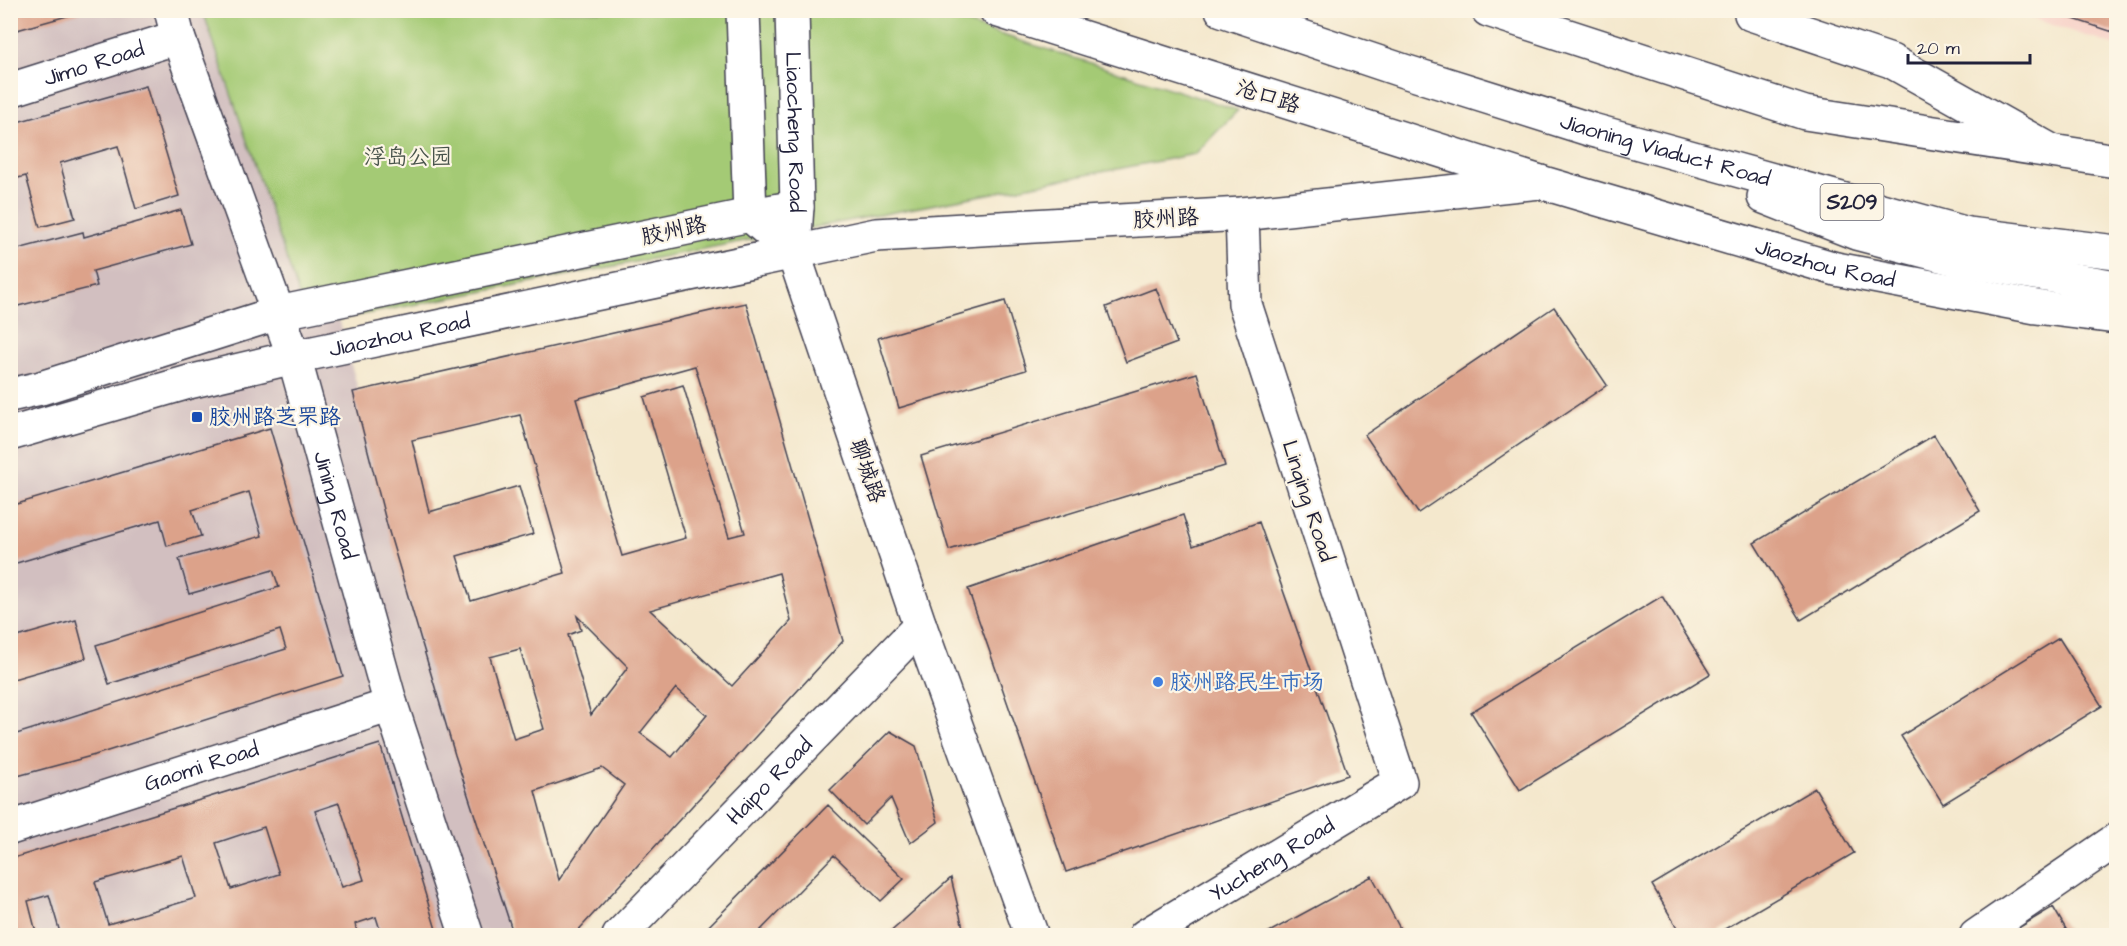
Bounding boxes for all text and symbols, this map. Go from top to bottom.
scale bar [1908,27,2030,65]
street label: Jimo Road [40,33,148,94]
text: 20 m [1917,36,1960,61]
street label: Liaocheng Road [778,51,813,213]
street label: 沧口路 [1232,73,1304,121]
street label: Jiaoning Viaduct Road [1556,105,1774,194]
park label: 浮岛公园 [364,142,452,173]
road number: S209 [1820,184,1884,220]
street label: 胶州路 [1132,202,1200,236]
street label: 胶州路 [638,209,710,253]
street label: Jiaozhou Road [1752,231,1898,295]
street label: Jiaozhou Road [326,305,473,365]
place label: 胶州路芝罘路 [209,402,341,433]
marker: 胶州路芝罘路 [190,410,204,424]
street label: 聊城路 [842,435,892,507]
street label: Linqing Road [1273,436,1342,566]
street label: Jining Road [305,447,365,563]
place label: 胶州路民生市场 [1170,667,1324,698]
marker: 胶州路民生市场 [1151,675,1165,689]
street label: Haipo Road [719,730,820,832]
street label: Gaomi Road [140,733,262,799]
street label: Yucheng Road [1203,810,1340,909]

